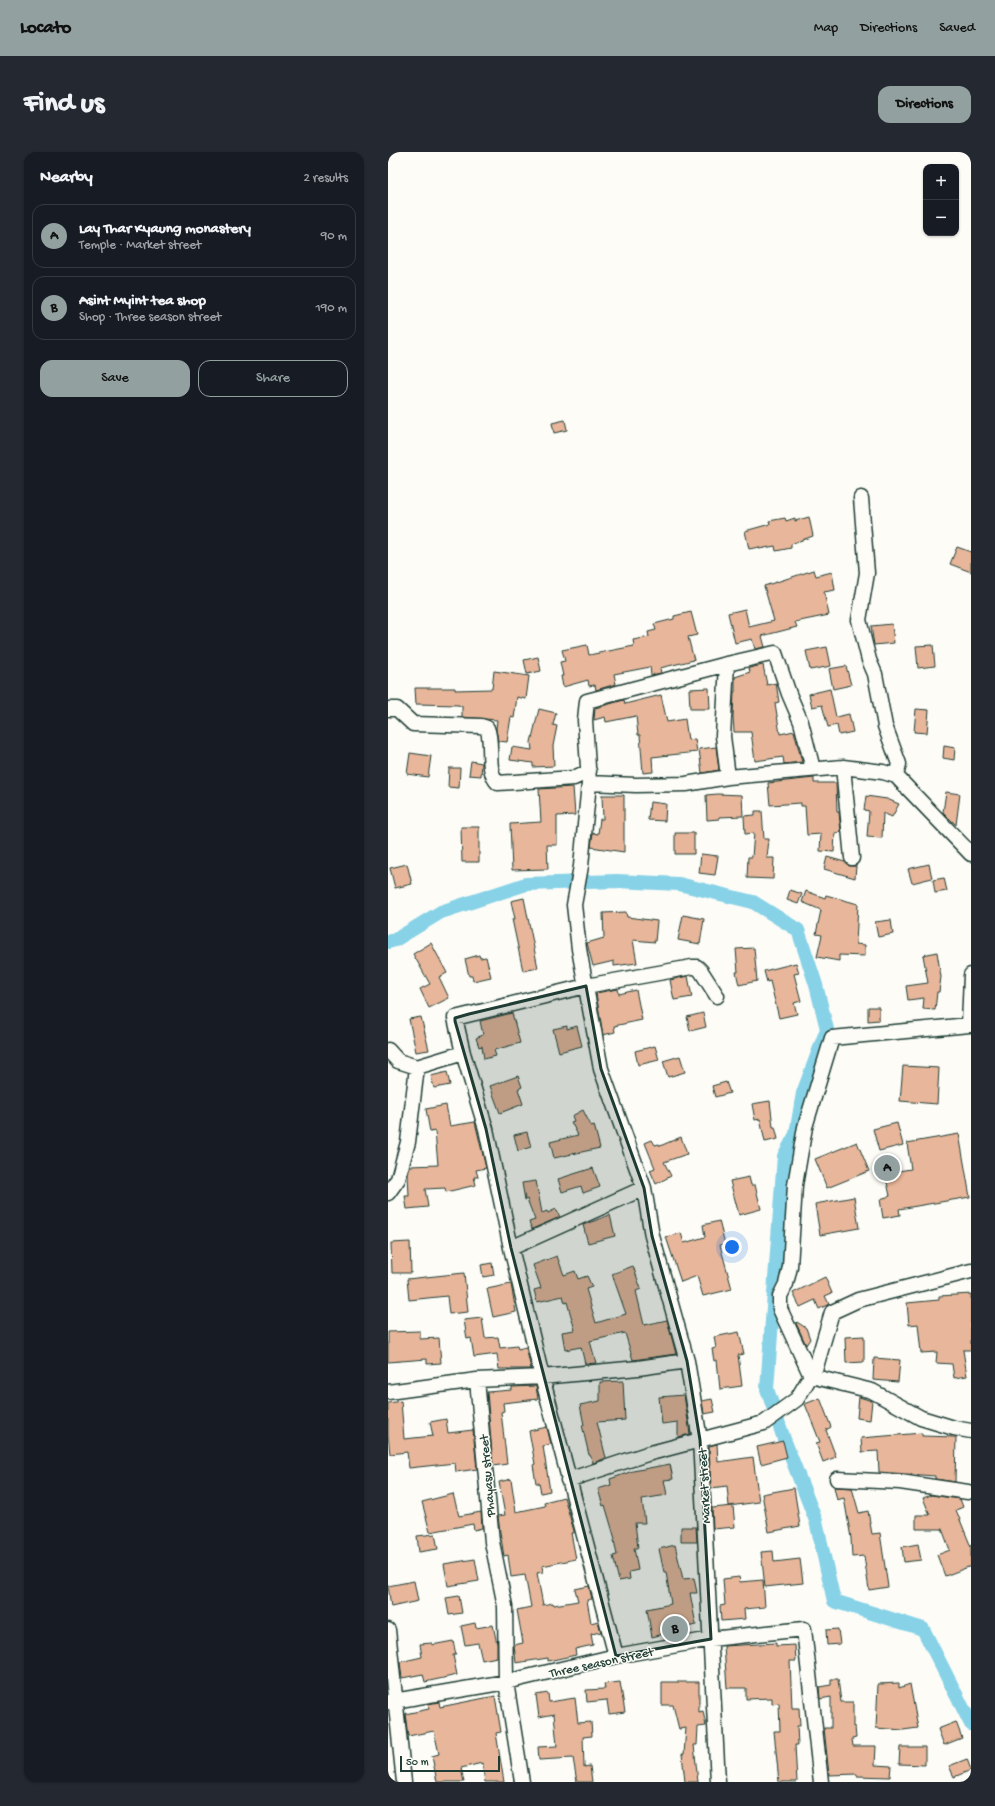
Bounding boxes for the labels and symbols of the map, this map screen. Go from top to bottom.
pin: A [874,1153,900,1183]
your location [722,1237,742,1257]
street label: Phayasu street [477,1432,500,1518]
street label: Market street [696,1446,715,1524]
pin: B [662,1614,688,1644]
street label: Three season street [547,1645,657,1682]
scale bar [400,1754,500,1773]

